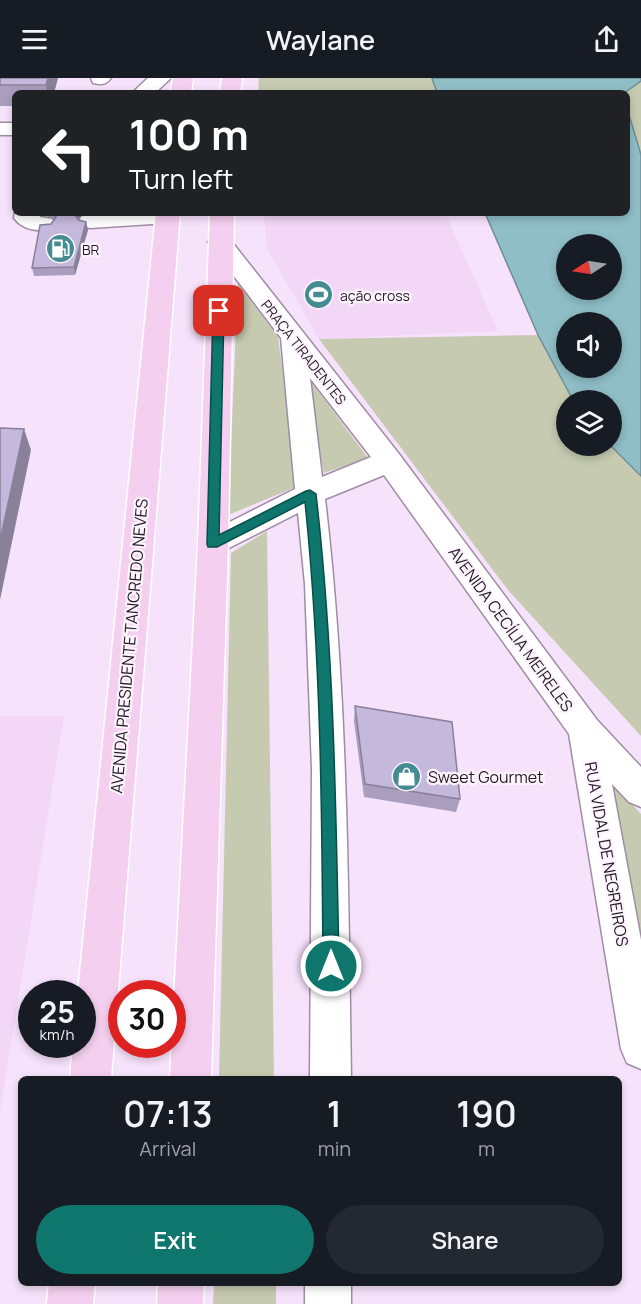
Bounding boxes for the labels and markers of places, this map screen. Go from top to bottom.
fuel station icon: BR [45,233,77,265]
place label: BR [82,240,100,259]
sports icon: ação cross [303,279,335,311]
pin [193,285,244,336]
place label: ação cross [340,286,410,305]
shop icon: Sweet Gourmet [391,761,423,793]
place label: Sweet Gourmet [428,766,543,788]

